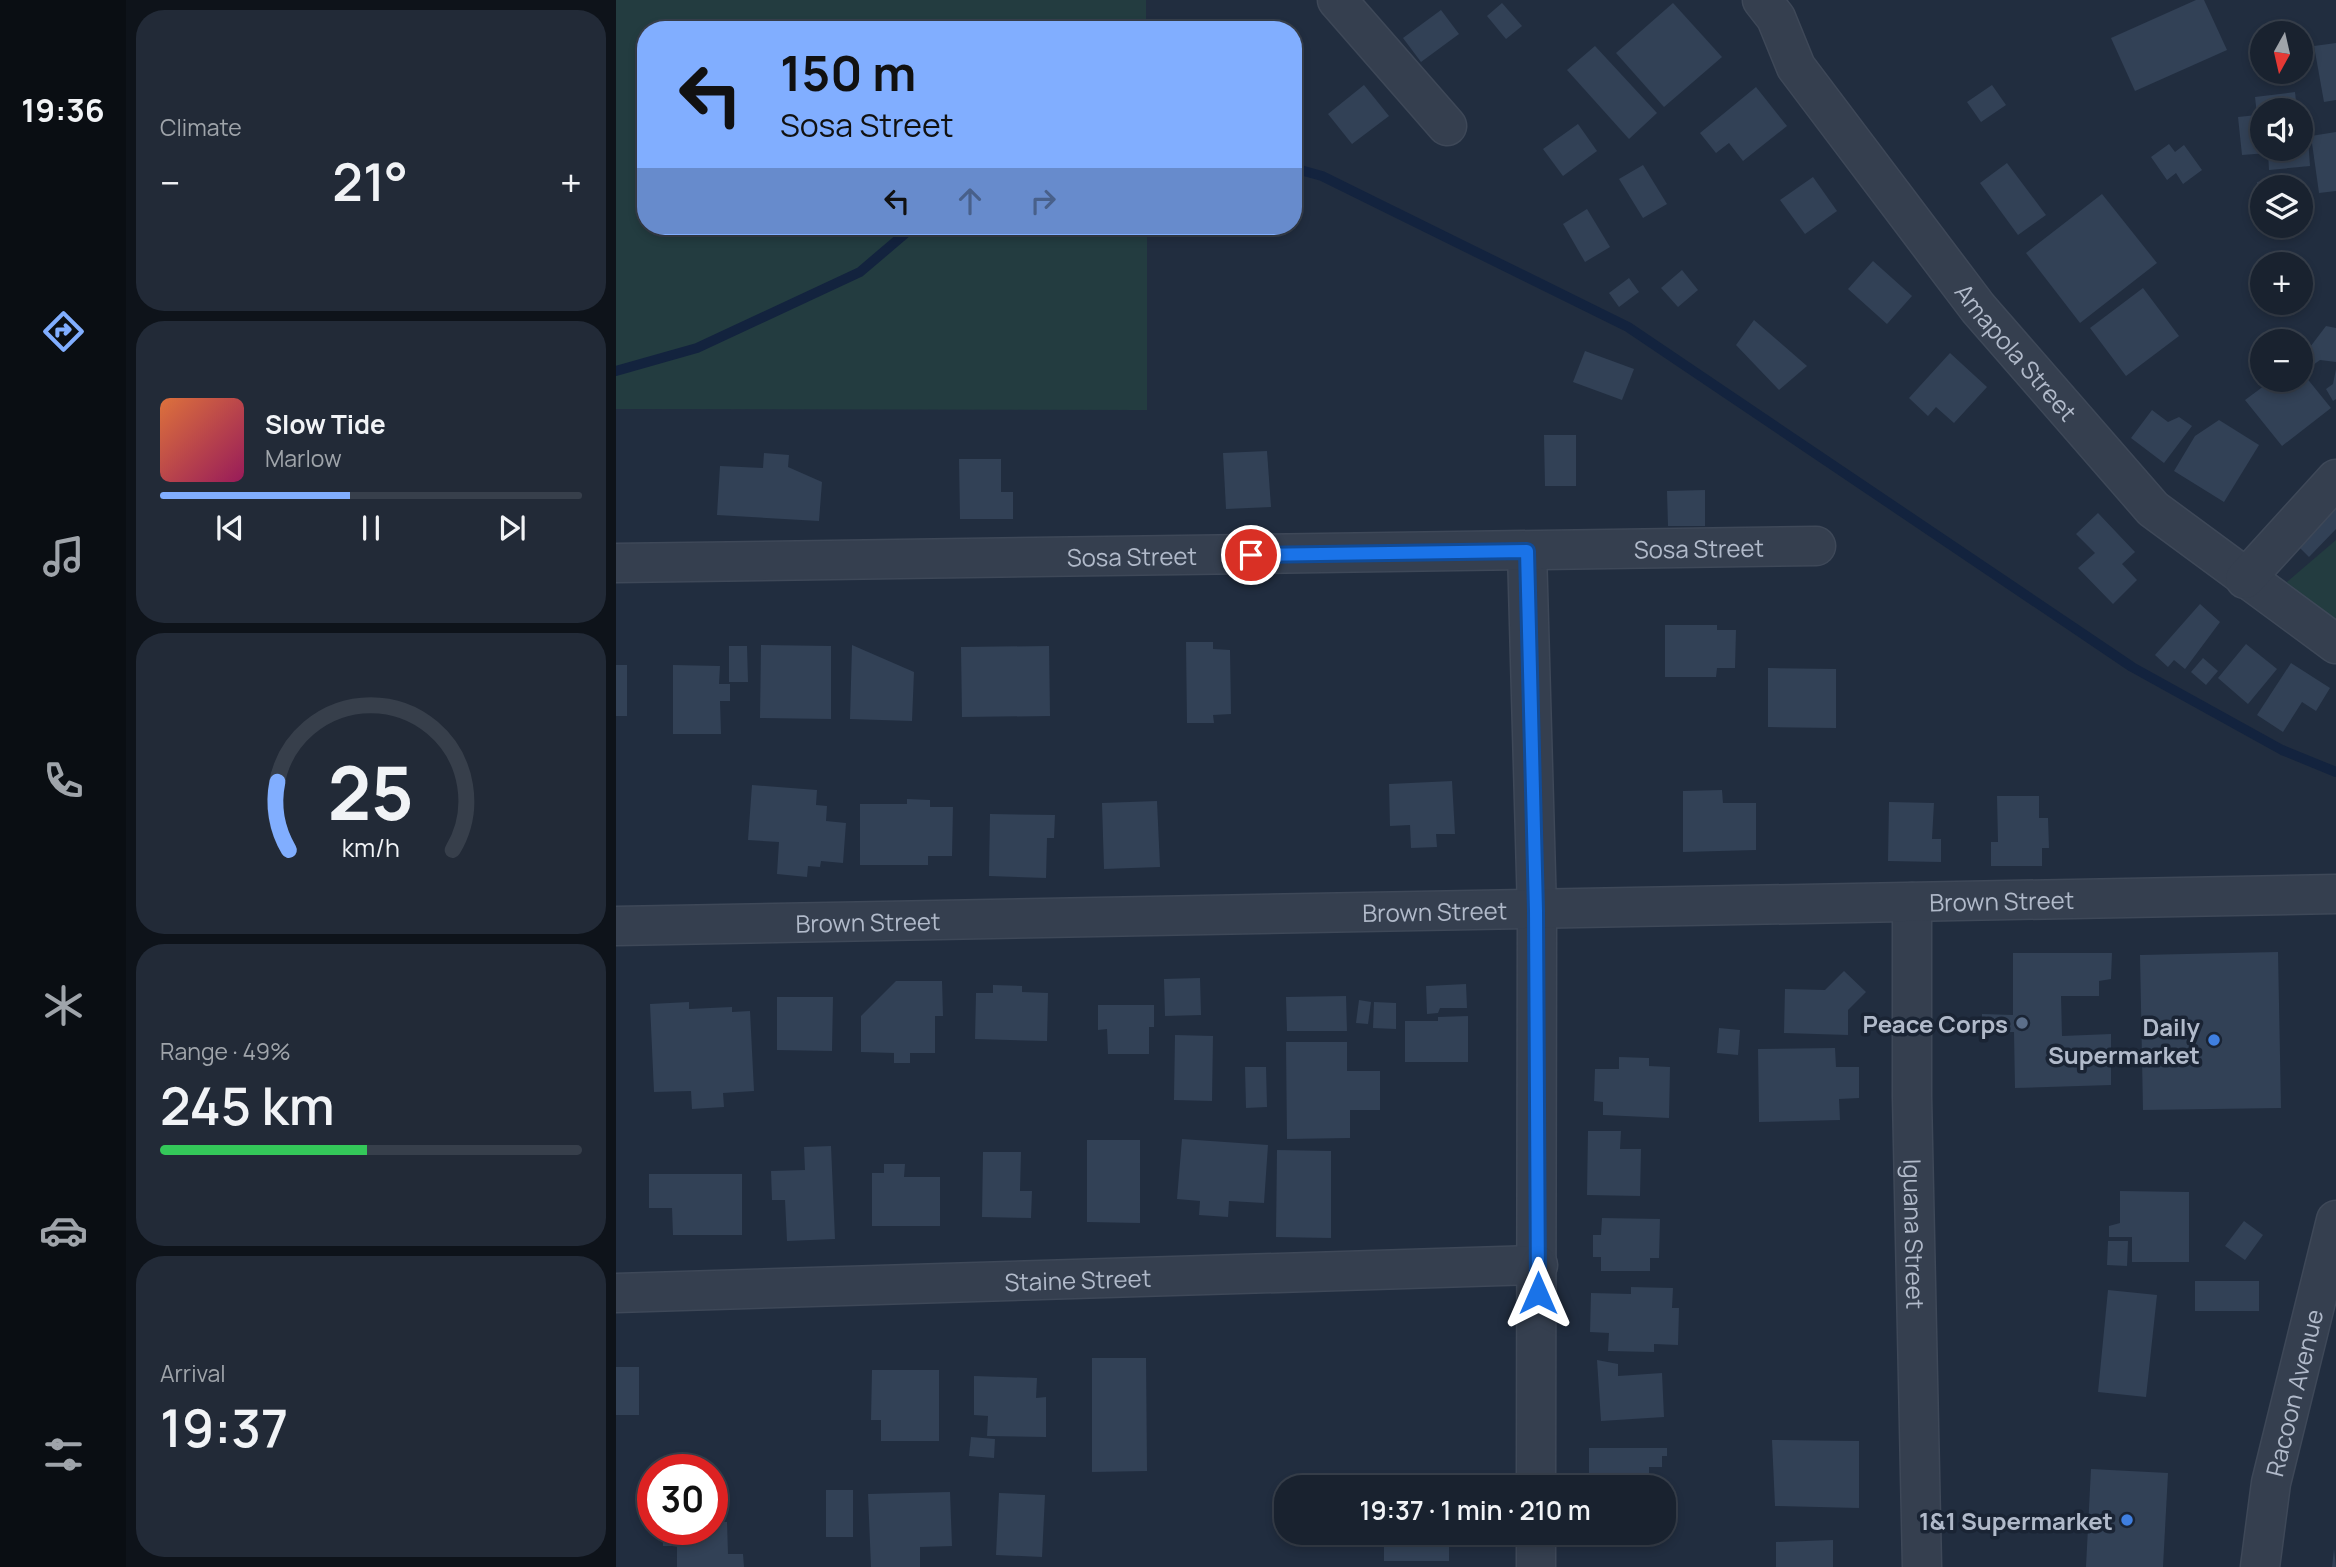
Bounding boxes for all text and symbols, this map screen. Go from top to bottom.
north arrow [2250,21,2314,84]
map controls [2250,21,2313,392]
text: 150 m [780,39,916,106]
icon: left [665,49,756,140]
text: 19:36 [21,88,105,132]
button: sound [2250,98,2313,161]
text: Sosa Street [780,103,953,147]
text: Climate [160,111,242,143]
text: 21° [332,146,408,217]
text: − [160,156,181,208]
text: + [560,156,582,208]
button: layers [2250,175,2313,238]
icon: left [878,182,916,220]
icon: ahead [951,182,989,220]
icon: right [1024,182,1062,220]
button: + [2250,252,2313,315]
street label: Amapola Street [1948,276,2085,428]
icon: directions [39,307,88,356]
button: − [2250,329,2313,392]
text: Slow Tide [265,406,386,442]
text: Marlow [265,442,342,474]
icon: previous [211,509,249,547]
icon: pause [352,509,390,547]
icon: next [493,509,531,547]
pin [1221,525,1281,585]
street label: Sosa Street [1634,530,1764,565]
icon: music [39,532,88,581]
icon: arrive [1232,536,1270,574]
street label: Sosa Street [1067,538,1197,573]
text: 25 [328,742,414,842]
icon: phone [39,756,88,805]
text: km/h [342,829,400,864]
street label: Brown Street [1929,882,2074,918]
street label: Brown Street [1362,893,1508,929]
street label: Brown Street [795,903,941,939]
icon: climate [39,981,88,1030]
place label: Peace Corps [1863,1007,2008,1040]
place label: Daily Supermarket [2048,1010,2201,1071]
marker: Peace Corps [2014,1015,2030,1031]
marker: Daily Supermarket [2206,1032,2222,1048]
text: Range · 49% [160,1035,291,1067]
text: 245 km [160,1070,335,1141]
street label: Iguana Street [1897,1158,1933,1309]
icon: car [39,1206,88,1255]
position arrow [1501,1256,1575,1330]
street label: Staine Street [1004,1260,1152,1298]
street label: Racoon Avenue [2257,1305,2330,1479]
text: Arrival [160,1357,226,1389]
text: 19:37 [160,1392,288,1463]
icon: filters [39,1430,88,1479]
speed limit sign: 30 [637,1454,728,1545]
text: 19:37 · 1 min · 210 m [1359,1492,1591,1528]
place label: 1&1 Supermarket [1919,1504,2113,1537]
marker: 1&1 Supermarket [2119,1512,2135,1528]

